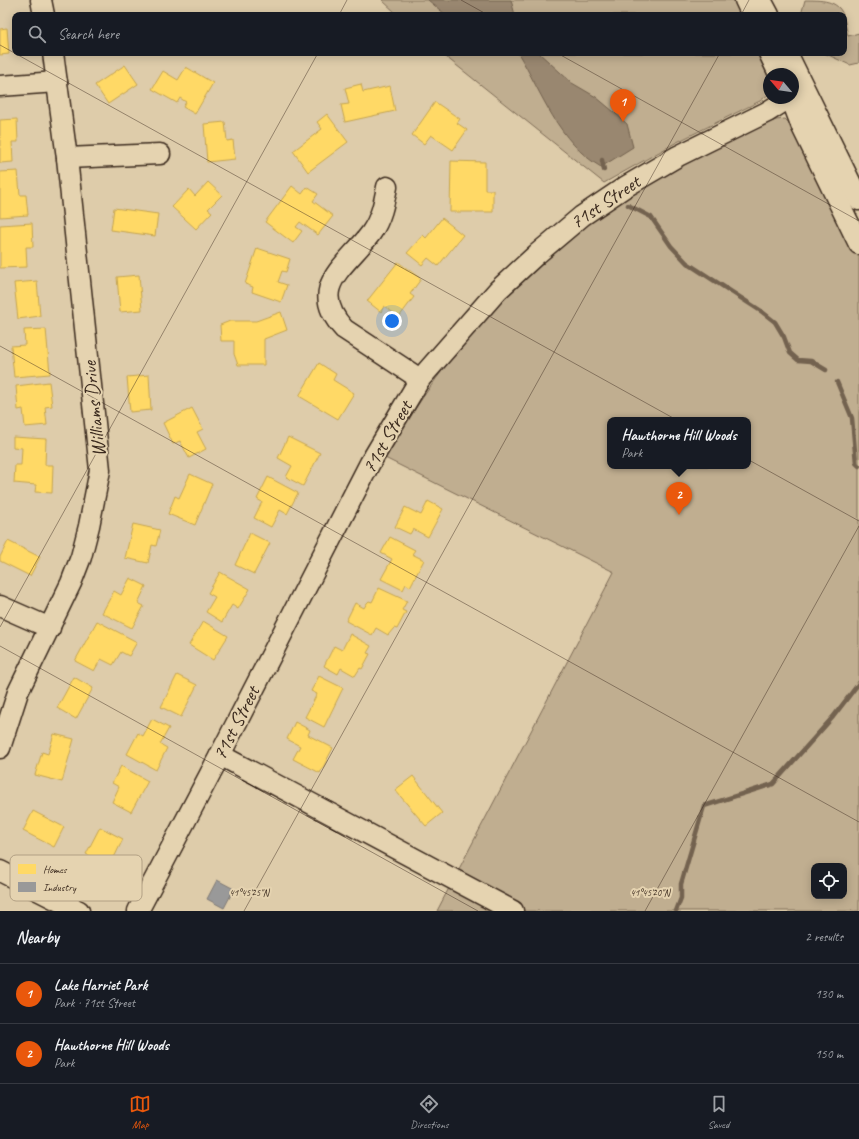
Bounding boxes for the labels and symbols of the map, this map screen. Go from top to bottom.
north arrow [763,68,799,104]
pin: 1 [610,89,636,122]
street label: 71st Street [565,168,647,235]
your location [382,311,402,331]
street label: Williams Drive [76,359,111,458]
street label: 71st Street [356,394,419,478]
pin: 2 [666,482,692,515]
street label: 71st Street [207,680,266,764]
legend [10,855,142,901]
text: Homes [43,862,68,876]
text: Industry [43,880,77,894]
text: 41°45'25"N [229,886,271,899]
text: 41°45'20"N [630,886,672,899]

